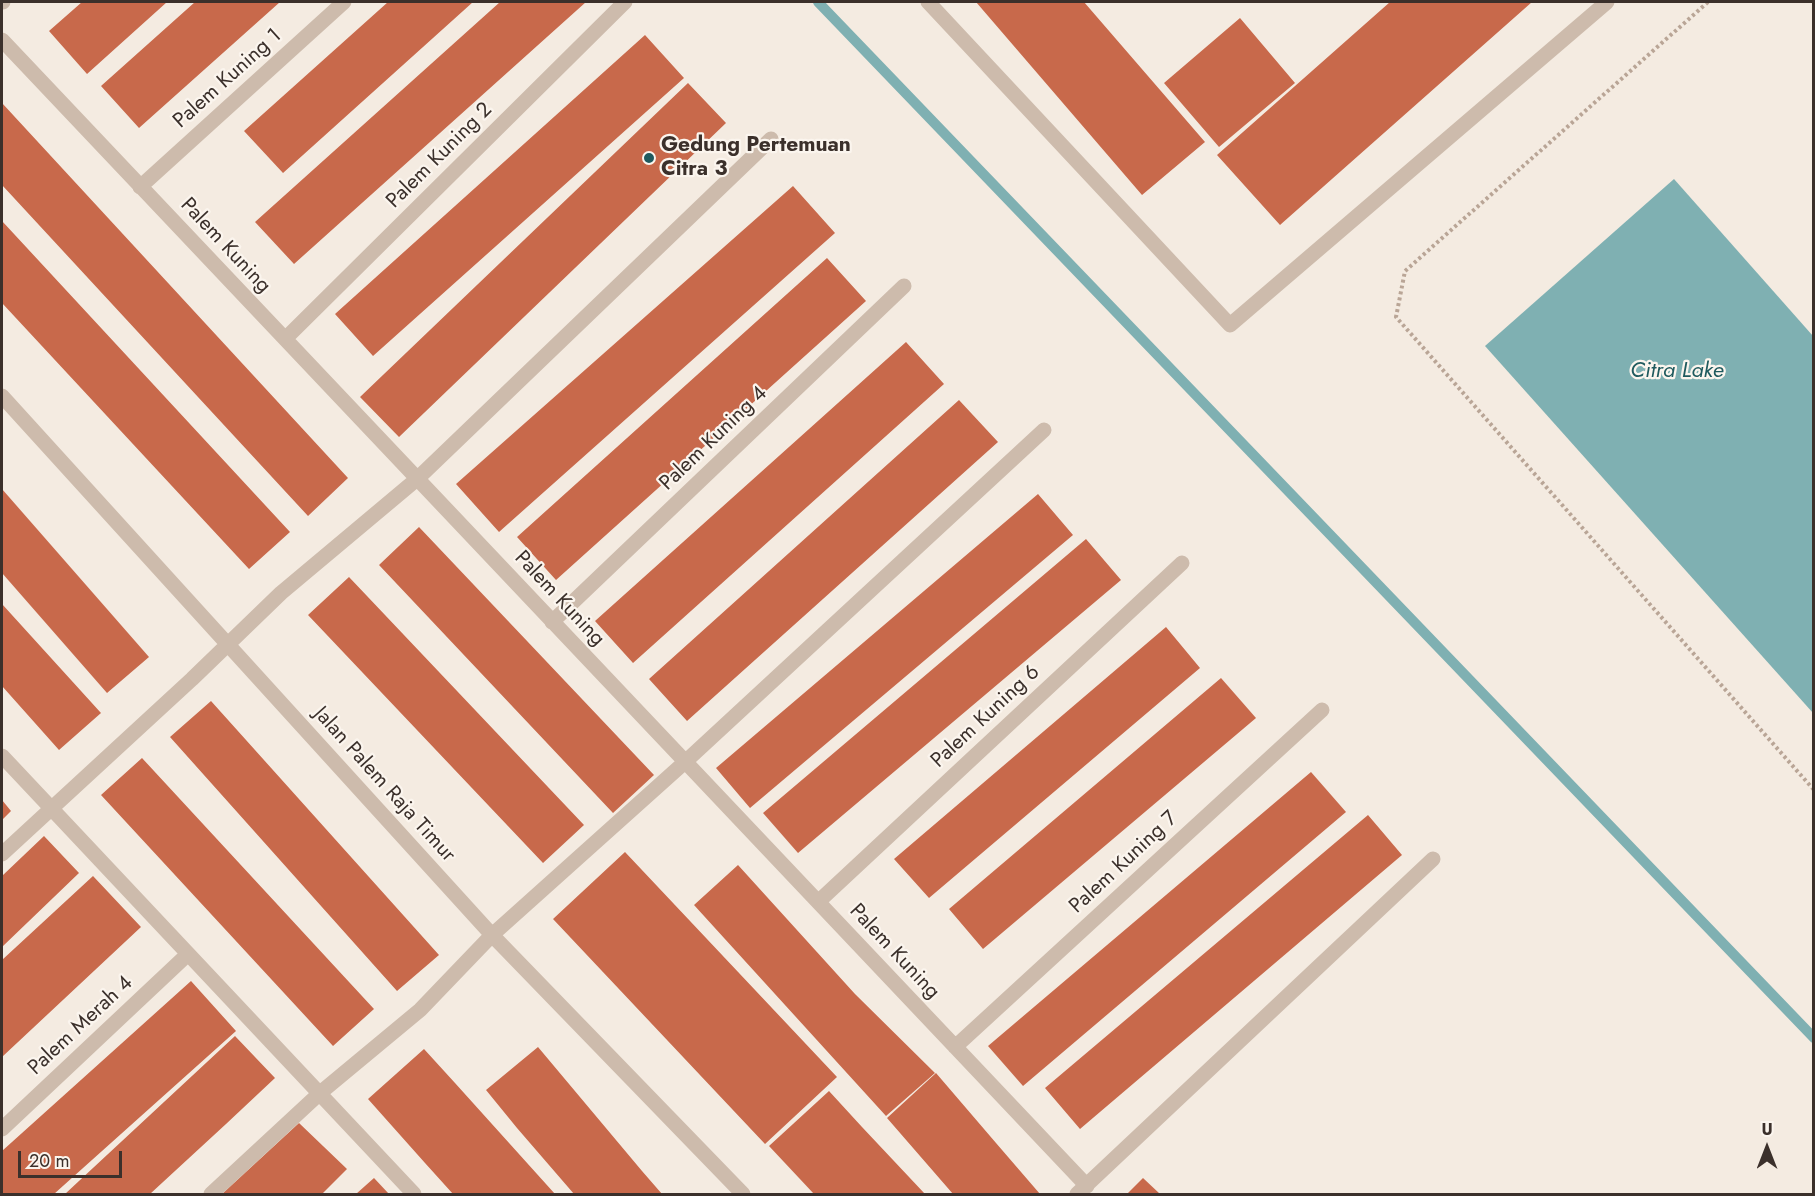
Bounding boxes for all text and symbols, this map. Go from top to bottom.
street label: Palem Kuning 1 [169,24,287,134]
street label: Palem Kuning 2 [382,98,498,214]
place label: Gedung Pertemuan Citra 3 [661,133,851,183]
marker: Gedung Pertemuan Citra 3 [642,151,656,165]
street label: Palem Kuning [175,193,275,299]
water label: Citra Lake [1630,359,1724,385]
street label: Palem Kuning 4 [655,381,773,497]
street label: Palem Kuning [509,546,609,652]
street label: Palem Kuning 6 [926,660,1046,774]
street label: Jalan Palem Raja Timur [308,702,460,868]
street label: Palem Kuning 7 [1065,807,1183,919]
street label: Palem Kuning [844,899,944,1005]
street label: Palem Merah 4 [23,971,139,1081]
north arrow [1737,1118,1797,1178]
text: U [1761,1118,1773,1141]
scale bar [21,1139,124,1177]
text: 20 m [29,1148,69,1174]

